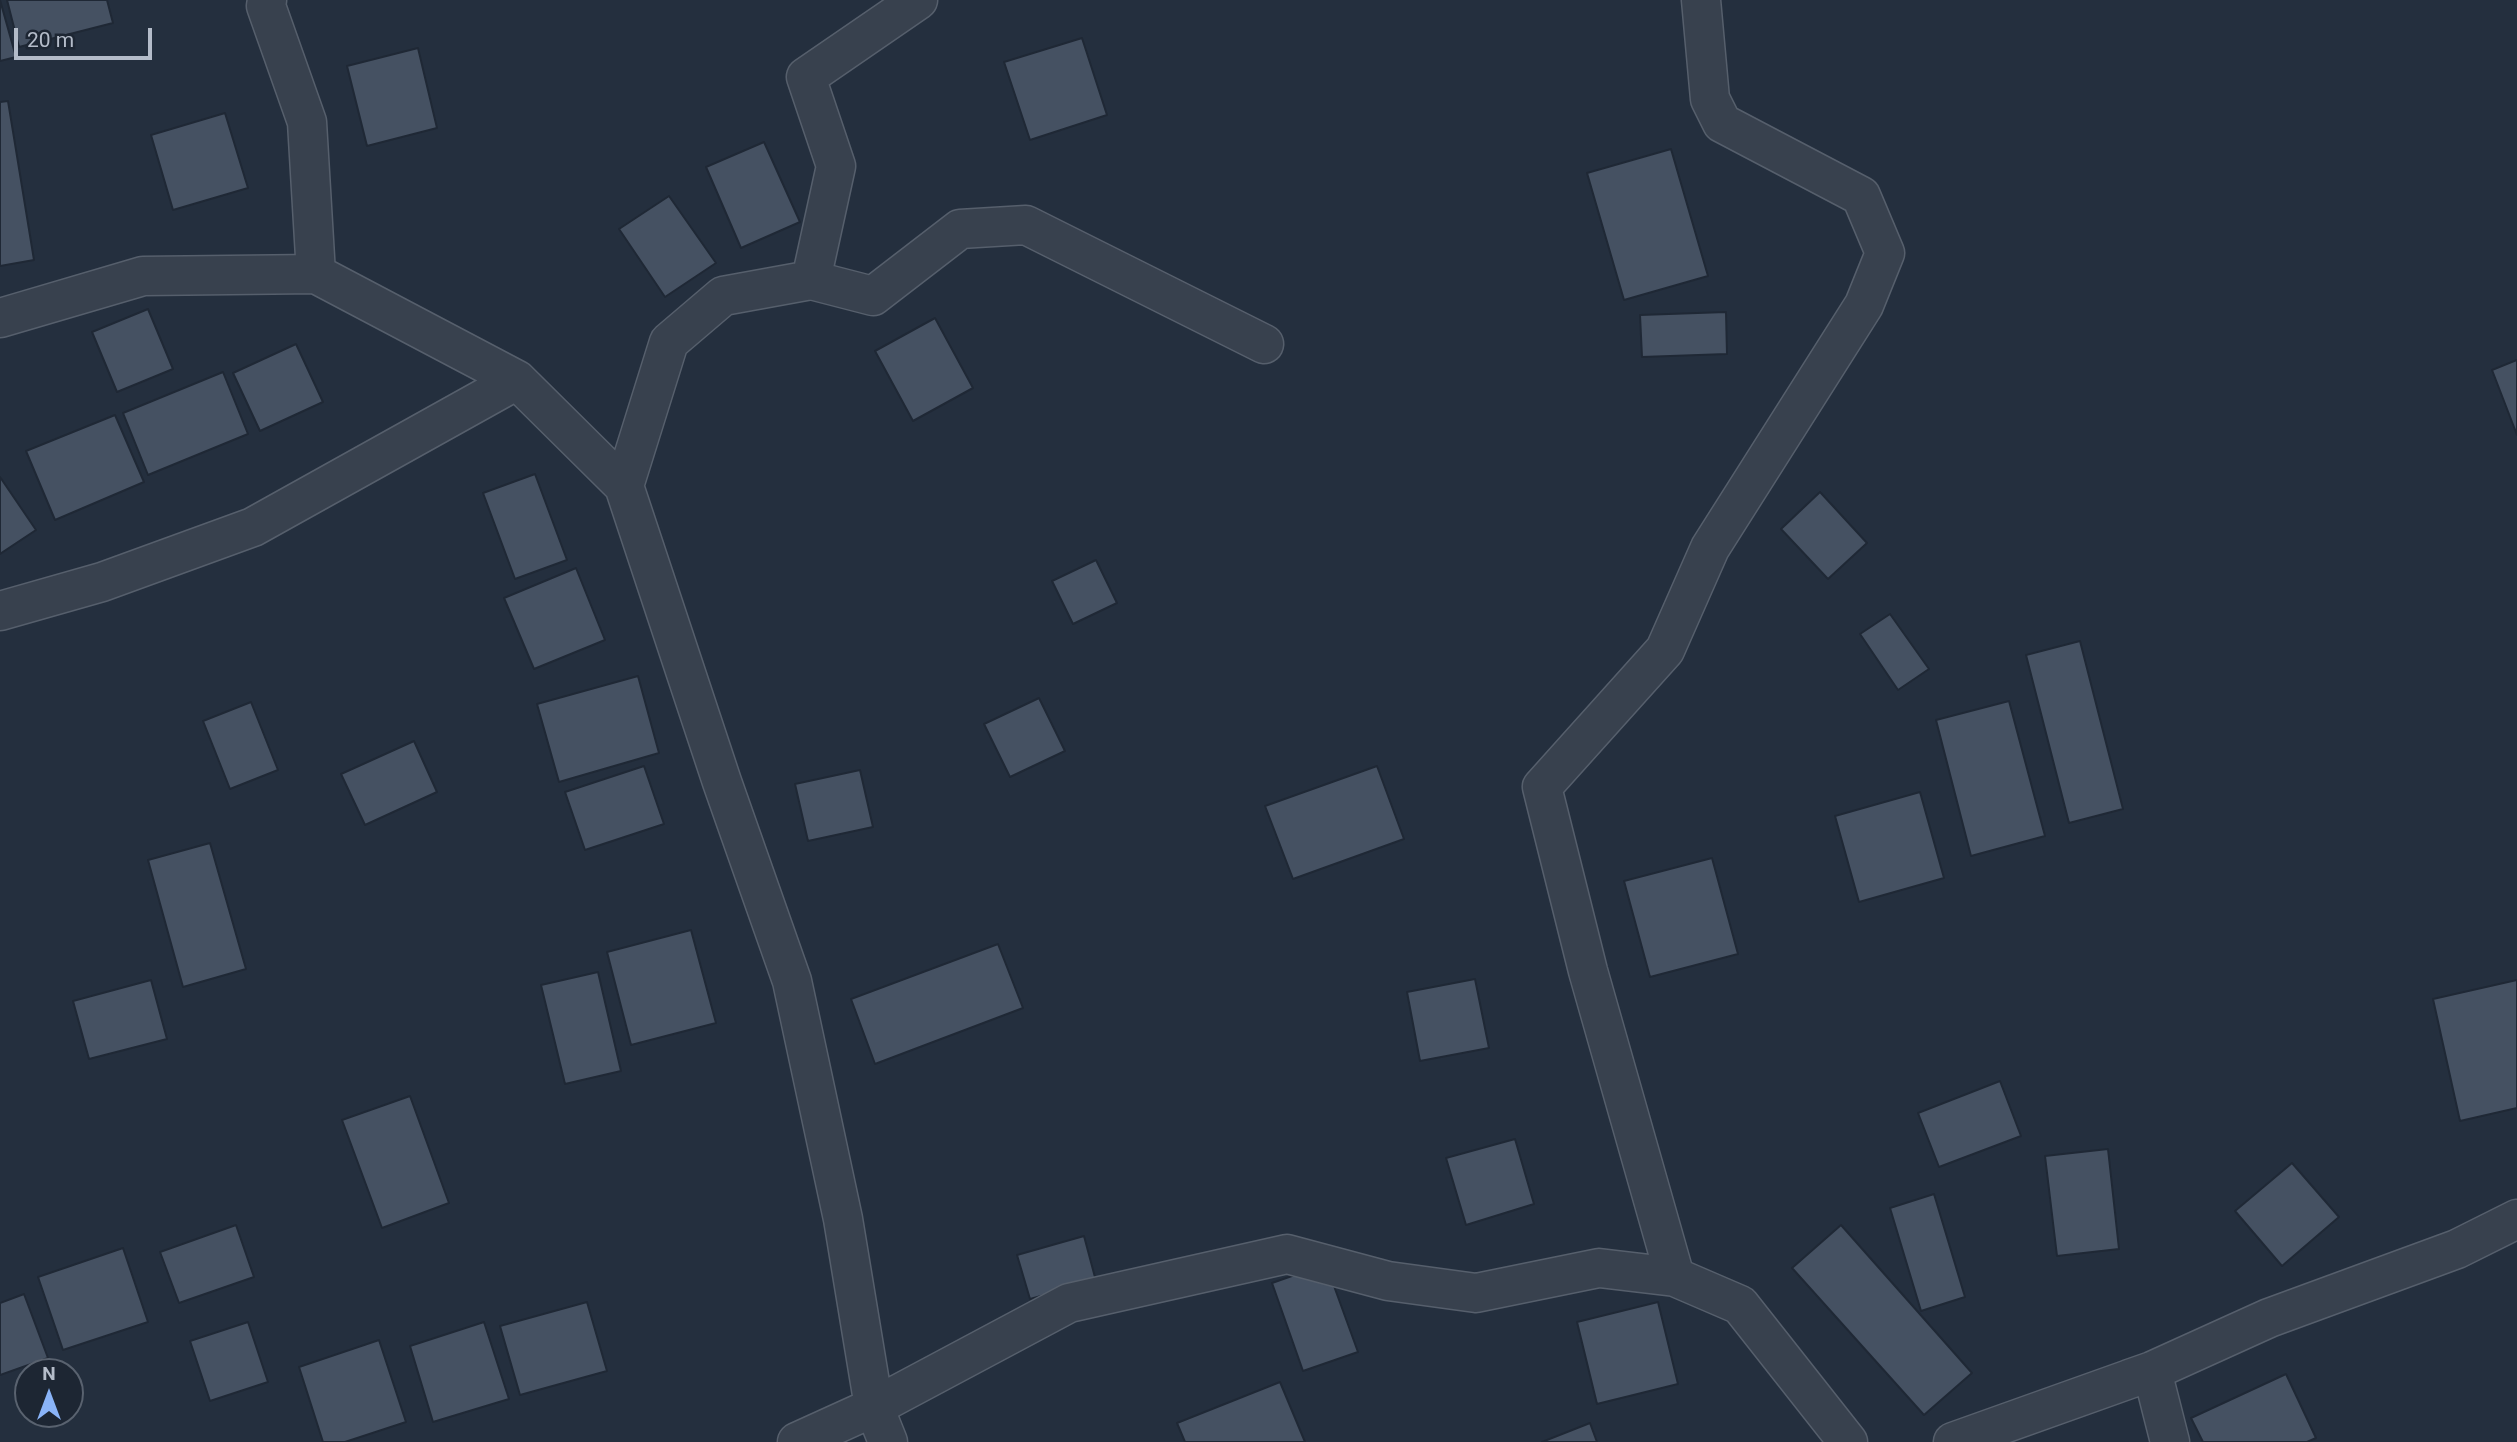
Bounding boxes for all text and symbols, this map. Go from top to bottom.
scale bar [18,14,156,58]
text: 20 m [27,28,74,52]
north arrow [14,1358,84,1428]
text: N [42,1362,56,1385]

